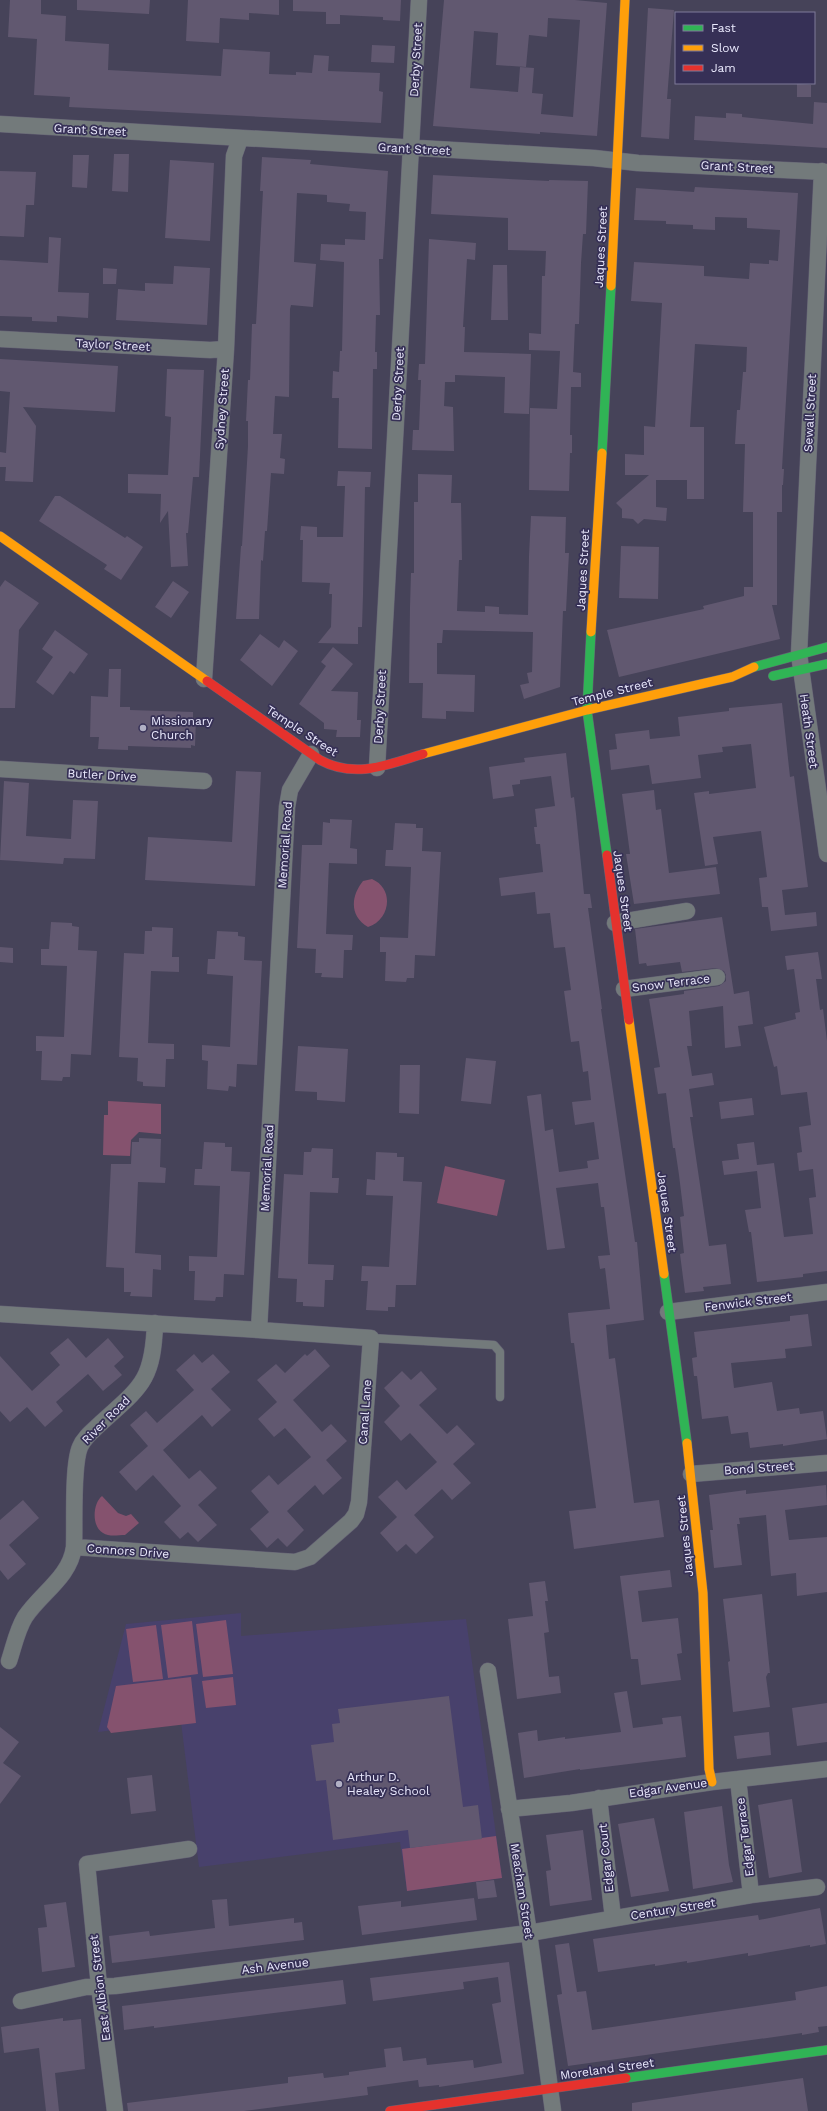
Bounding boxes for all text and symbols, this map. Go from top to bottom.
legend [675,12,815,84]
text: Fast [711,21,736,35]
street label: Derby Street [407,23,425,97]
text: Slow [711,41,739,55]
text: Jam [711,61,736,75]
street label: Grant Street [53,121,127,139]
street label: Grant Street [377,140,451,158]
street label: Grant Street [700,158,774,176]
street label: Jaques Street [592,206,610,288]
street label: Taylor Street [75,336,151,354]
street label: Derby Street [389,347,407,421]
street label: Sydney Street [212,368,232,450]
street label: Sewall Street [801,374,819,452]
street label: Jaques Street [574,529,592,611]
street label: Derby Street [371,670,389,744]
street label: Temple Street [570,675,654,709]
street label: Heath Street [797,693,821,769]
street label: Temple Street [264,703,340,759]
place label: Missionary Church [151,714,214,742]
marker: Missionary Church [138,723,148,733]
street label: Butler Drive [67,766,137,784]
street label: Memorial Road [275,801,295,889]
street label: Jaques Street [610,850,636,932]
street label: Snow Terrace [631,971,711,995]
street label: Memorial Road [258,1124,276,1212]
street label: Jaques Street [654,1171,680,1253]
street label: Fenwick Street [704,1290,792,1314]
street label: Canal Lane [356,1379,374,1445]
street label: River Road [79,1393,133,1447]
street label: Bond Street [723,1459,795,1477]
street label: Jaques Street [674,1495,696,1577]
street label: Connors Drive [86,1541,170,1561]
place label: Arthur D. Healey School [347,1770,430,1798]
street label: Edgar Avenue [628,1776,708,1800]
marker: Arthur D. Healey School [334,1779,344,1789]
street label: Edgar Terrace [733,1797,757,1877]
street label: Edgar Court [595,1823,617,1893]
street label: Meacham Street [508,1842,536,1940]
street label: Century Street [629,1895,717,1923]
street label: East Albion Street [87,1934,113,2042]
street label: Ash Avenue [241,1955,310,1977]
street label: Moreland Street [559,2055,655,2083]

